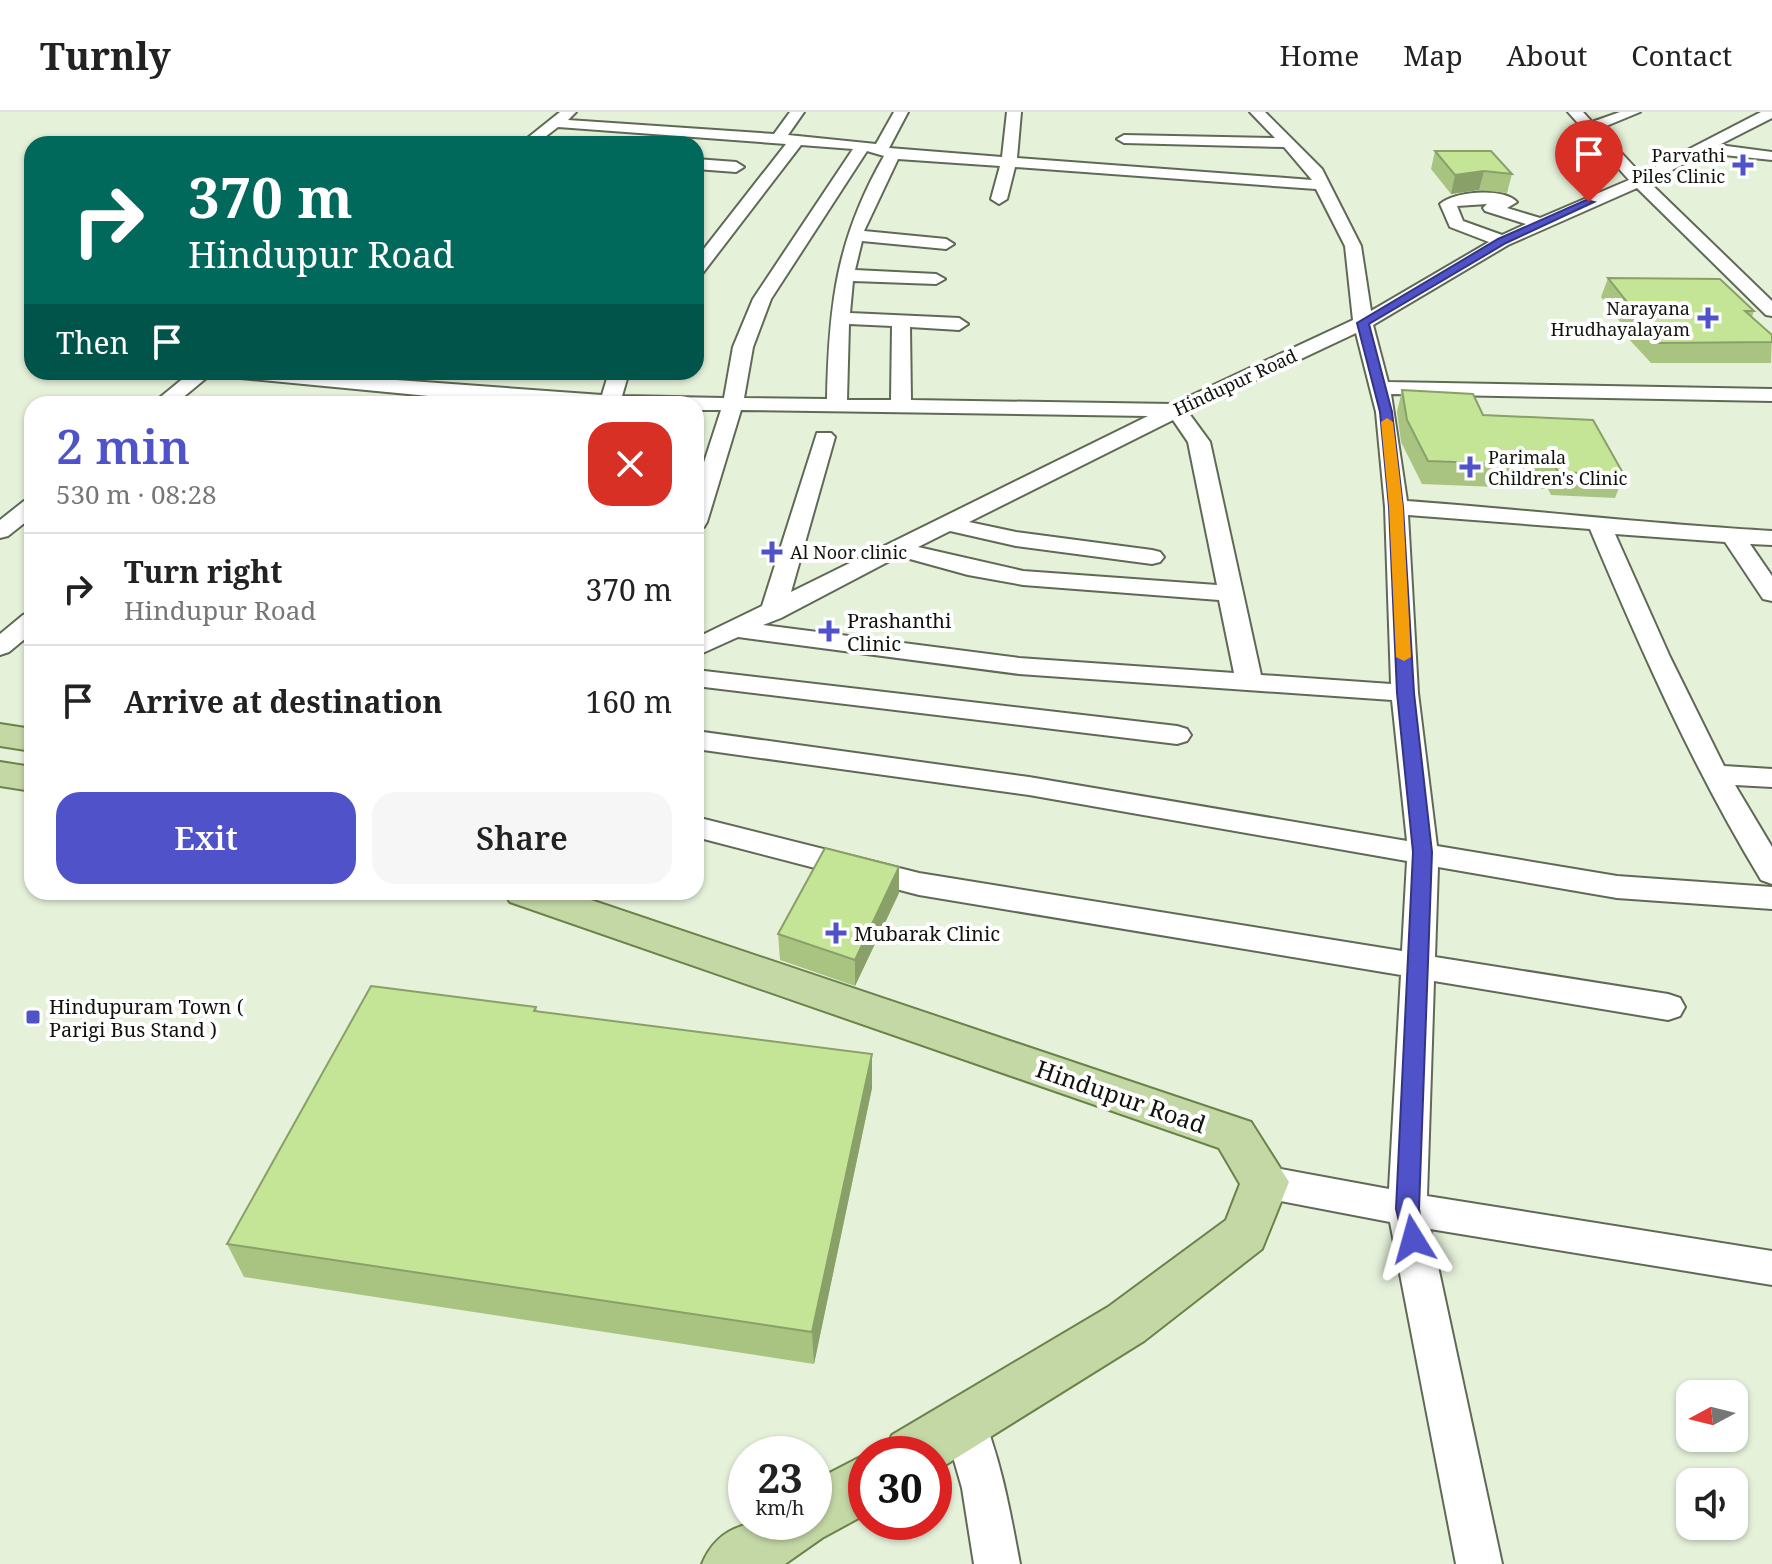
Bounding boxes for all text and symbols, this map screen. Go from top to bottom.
text: Turnly [40,29,171,81]
text: Home [1280,36,1359,74]
text: Map [1403,36,1463,74]
text: About [1507,36,1587,74]
text: Contact [1631,36,1732,74]
pin [1555,120,1623,202]
icon: arrive [1567,132,1611,176]
place label: Parvathi Piles Clinic [1632,143,1725,188]
marker: Parvathi Piles Clinic [1732,154,1754,176]
text: 370 m [188,158,353,234]
icon: right [56,168,160,272]
text: Hindupur Road [188,230,454,279]
place label: Narayana Hrudhayalayam [1551,296,1690,341]
marker: Narayana Hrudhayalayam [1697,307,1719,329]
icon: arrive [145,320,189,364]
text: Then [56,322,129,363]
street label: Hindupur Road [1170,343,1300,421]
text: 2 min [56,413,190,478]
button: close [588,422,672,506]
place label: Parimala Children's Clinic [1488,445,1627,490]
marker: Parimala Children's Clinic [1459,456,1481,478]
text: 530 m · 08:28 [56,476,217,512]
place label: Al Noor clinic [790,540,907,564]
marker: Al Noor clinic [761,541,783,563]
text: Turn right [124,551,282,592]
icon: right [56,567,100,611]
text: 370 m [586,569,672,610]
text: Hindupur Road [124,592,316,628]
place label: Prashanthi Clinic [847,607,952,657]
marker: Prashanthi Clinic [818,620,840,642]
icon: arrive [56,679,100,723]
text: Arrive at destination [124,681,443,722]
text: 160 m [586,681,672,722]
button: Exit [56,792,356,884]
button: Share [372,792,672,884]
place label: Mubarak Clinic [854,920,1000,947]
marker: Mubarak Clinic [825,922,847,944]
place label: Hindupuram Town ( Parigi Bus Stand ) [49,993,244,1043]
marker: Hindupuram Town ( Parigi Bus Stand ) [24,1008,42,1026]
street label: Hindupur Road [1032,1051,1211,1141]
position arrow [1371,1197,1455,1281]
north arrow [1676,1380,1748,1452]
map controls [1676,1380,1748,1540]
speed limit sign: 30 [848,1436,952,1540]
text: 23 [757,1450,803,1505]
button: sound [1676,1468,1748,1540]
text: km/h [755,1494,805,1521]

